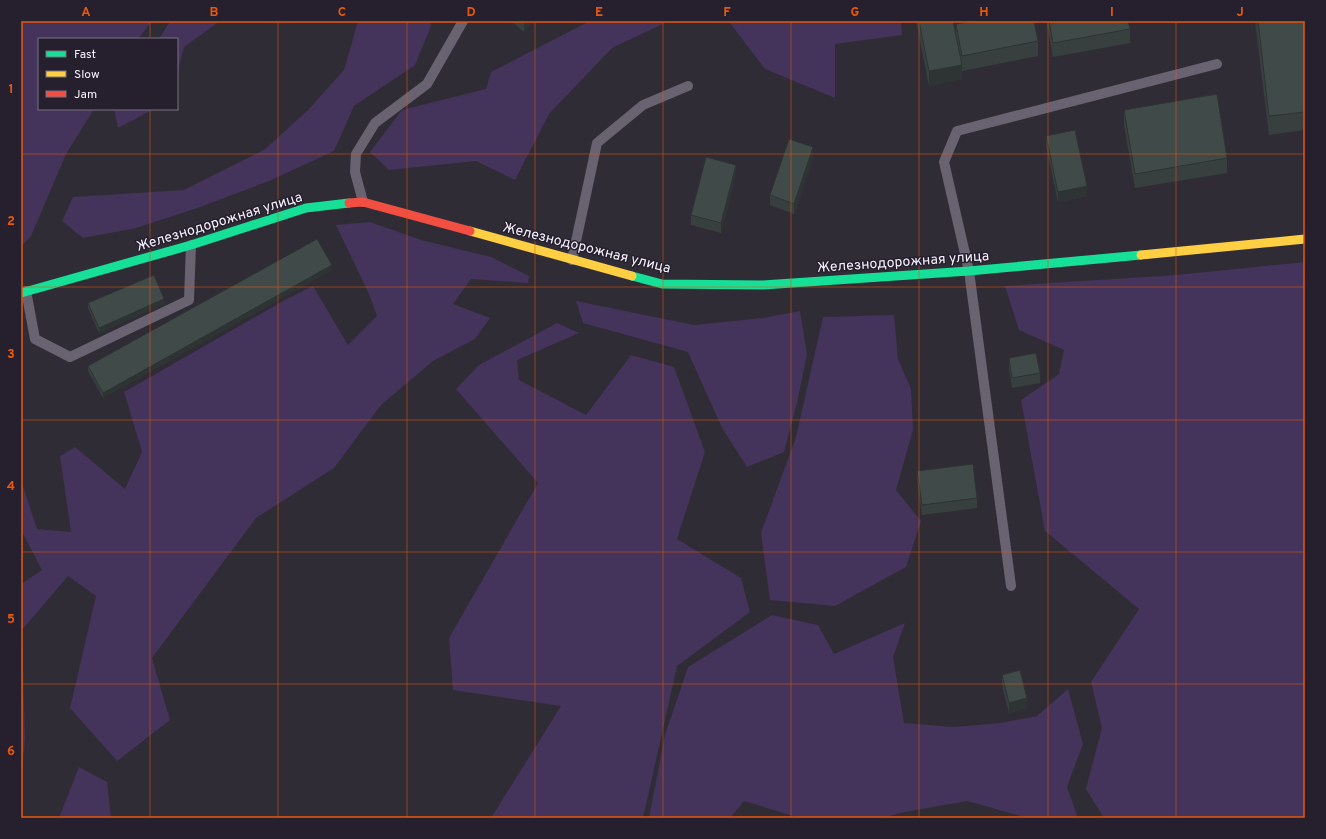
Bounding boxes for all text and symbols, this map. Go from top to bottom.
text: A [81,5,91,21]
text: B [210,5,219,21]
text: C [338,5,346,21]
text: D [466,5,476,21]
text: E [595,5,603,21]
text: F [723,5,731,21]
text: G [851,5,860,21]
text: H [979,5,989,21]
text: I [1110,5,1114,21]
text: J [1236,5,1244,21]
legend [38,38,178,110]
text: Fast [74,47,96,63]
text: Slow [74,67,100,83]
text: 1 [8,82,14,98]
text: Jam [74,87,97,103]
street label: Железнодорожная улица [134,189,304,256]
text: 2 [7,214,15,230]
street label: Железнодорожная улица [501,219,672,278]
street label: Железнодорожная улица [816,248,990,277]
text: 3 [7,347,15,363]
text: 4 [7,479,15,495]
text: 5 [7,612,15,628]
text: 6 [7,744,15,760]

